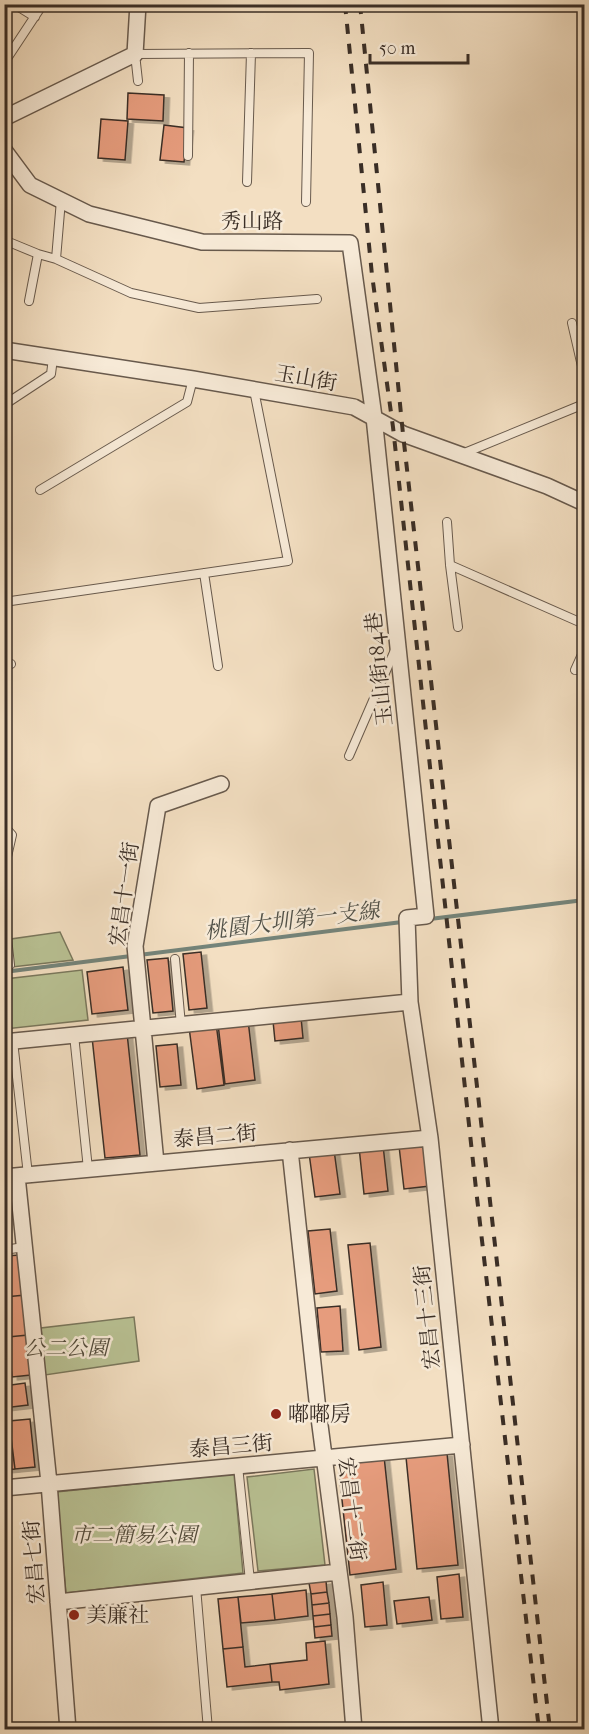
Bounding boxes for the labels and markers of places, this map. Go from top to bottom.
place label: 嘟嘟房 [288,1402,351,1426]
marker: 嘟嘟房 [269,1407,283,1421]
place label: 美廉社 [86,1603,149,1627]
marker: 美廉社 [67,1608,81,1622]

